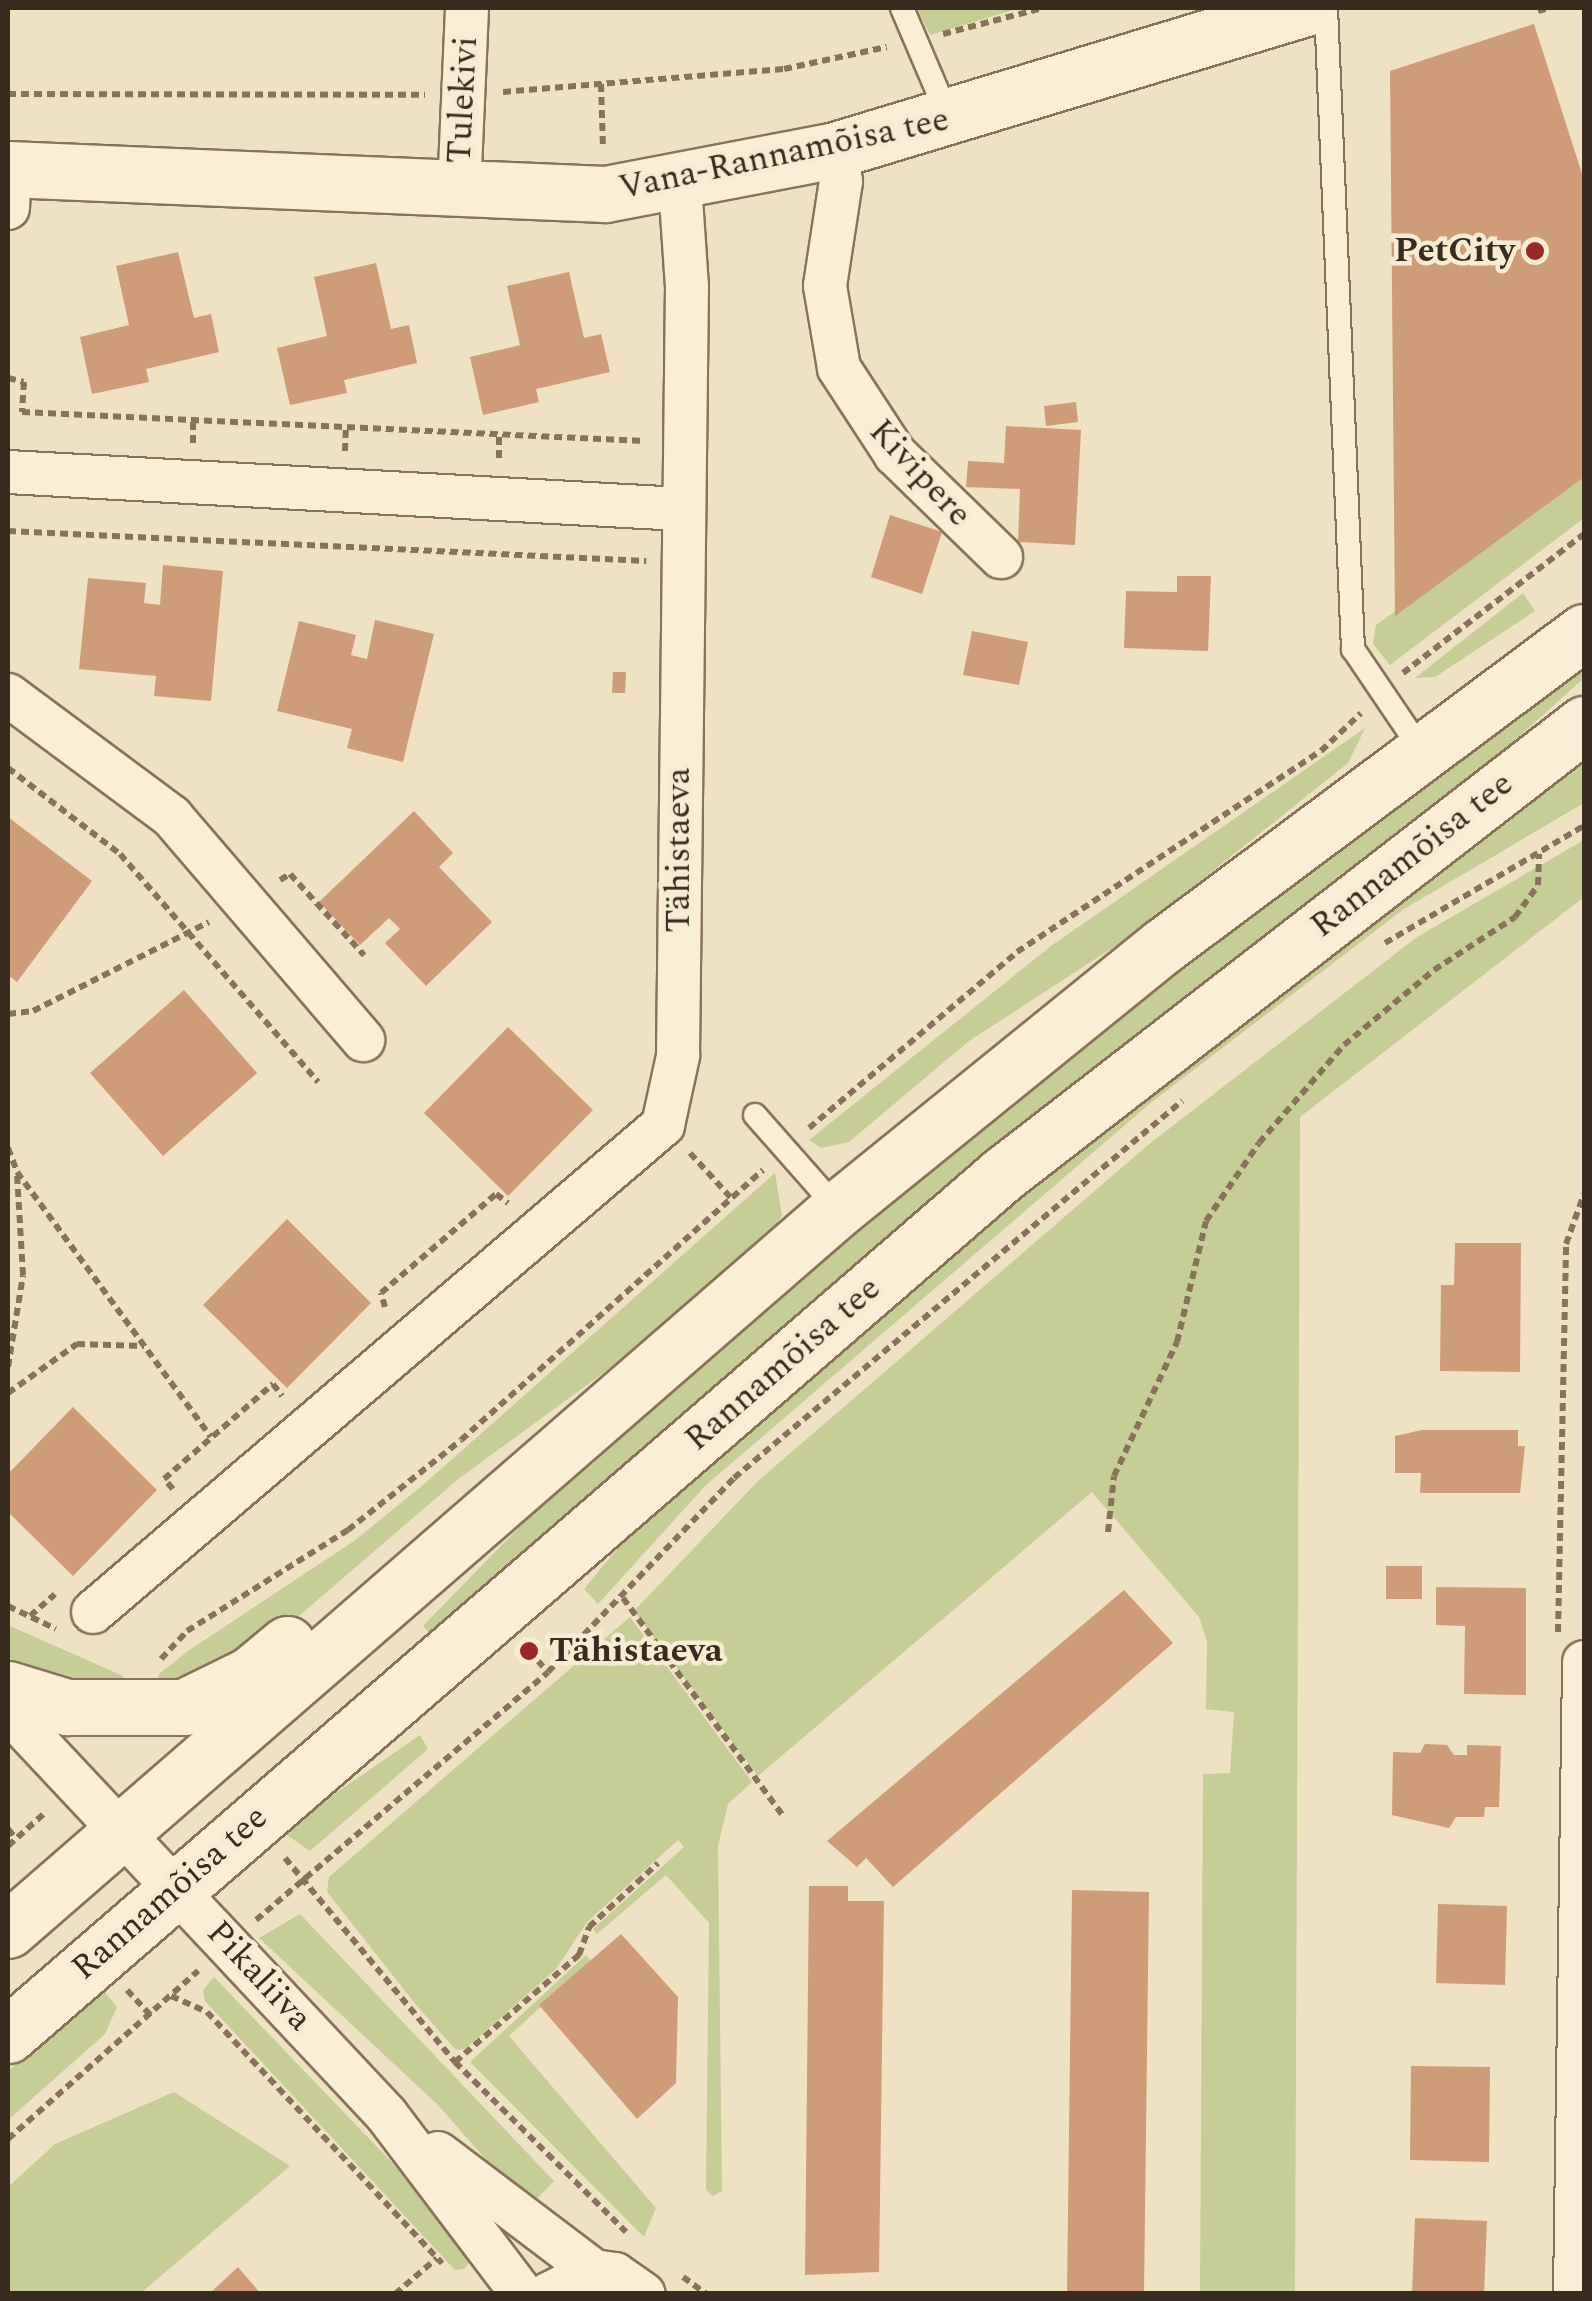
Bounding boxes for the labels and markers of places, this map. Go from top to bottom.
place label: PetCity [1394,230,1515,272]
marker: PetCity [1524,240,1546,262]
place label: Tähistaeva [549,1630,723,1672]
marker: Tähistaeva [518,1640,540,1662]

